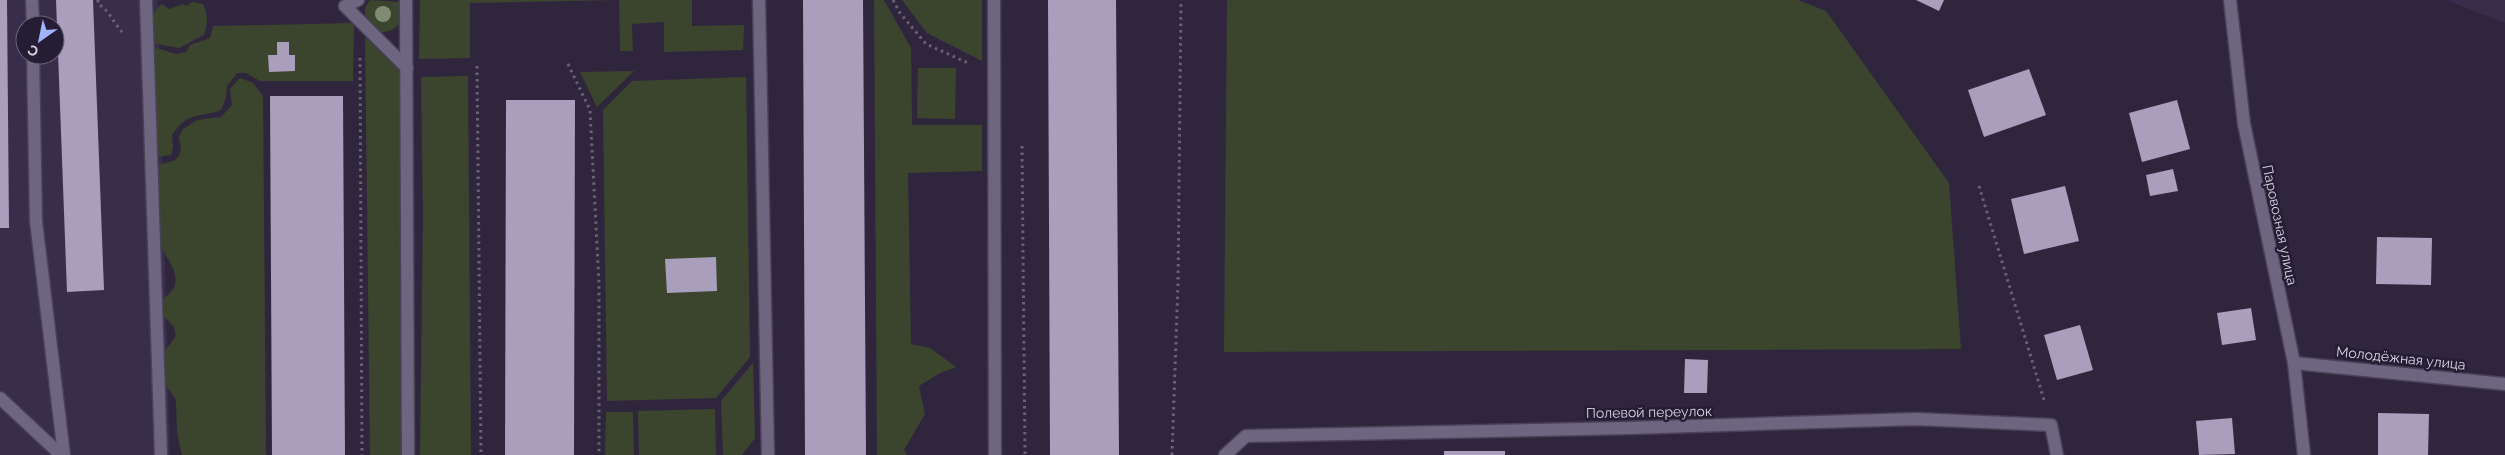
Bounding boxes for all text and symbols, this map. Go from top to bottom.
north arrow [15,15,65,65]
text: С [24,41,41,60]
street label: Паровозная улица [2259,163,2301,287]
street label: Молодёжная улица [2336,343,2466,373]
street label: Полевой переулок [1586,403,1712,421]

